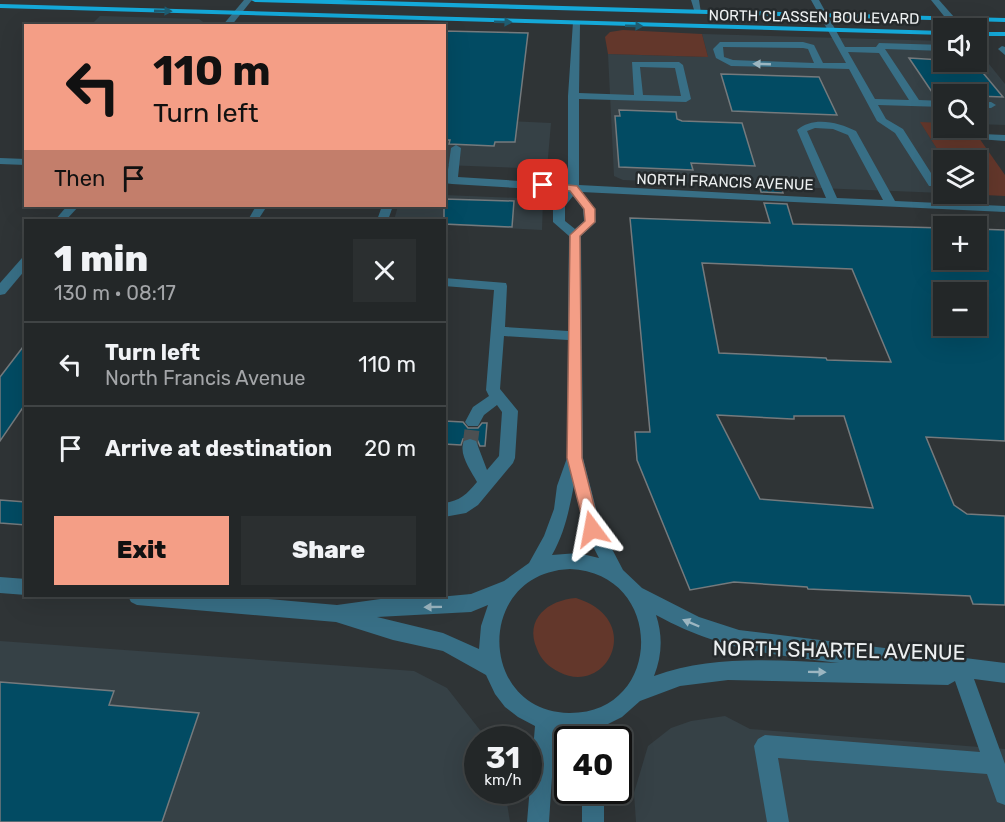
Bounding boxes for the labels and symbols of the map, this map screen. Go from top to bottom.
one-way arrow [154,6,173,16]
street label: NORTH CLASSEN BOULEVARD [708,6,920,28]
one-way arrow [493,17,512,26]
one-way arrow [625,21,644,30]
one-way arrow [752,59,771,69]
pin [517,159,568,210]
street label: NORTH FRANCIS AVENUE [636,170,814,194]
position arrow [560,497,624,561]
one-way arrow [423,602,442,611]
one-way arrow [682,618,700,627]
street label: NORTH SHARTEL AVENUE [712,635,966,665]
one-way arrow [807,667,826,677]
speed limit sign: 40 [554,726,632,804]

